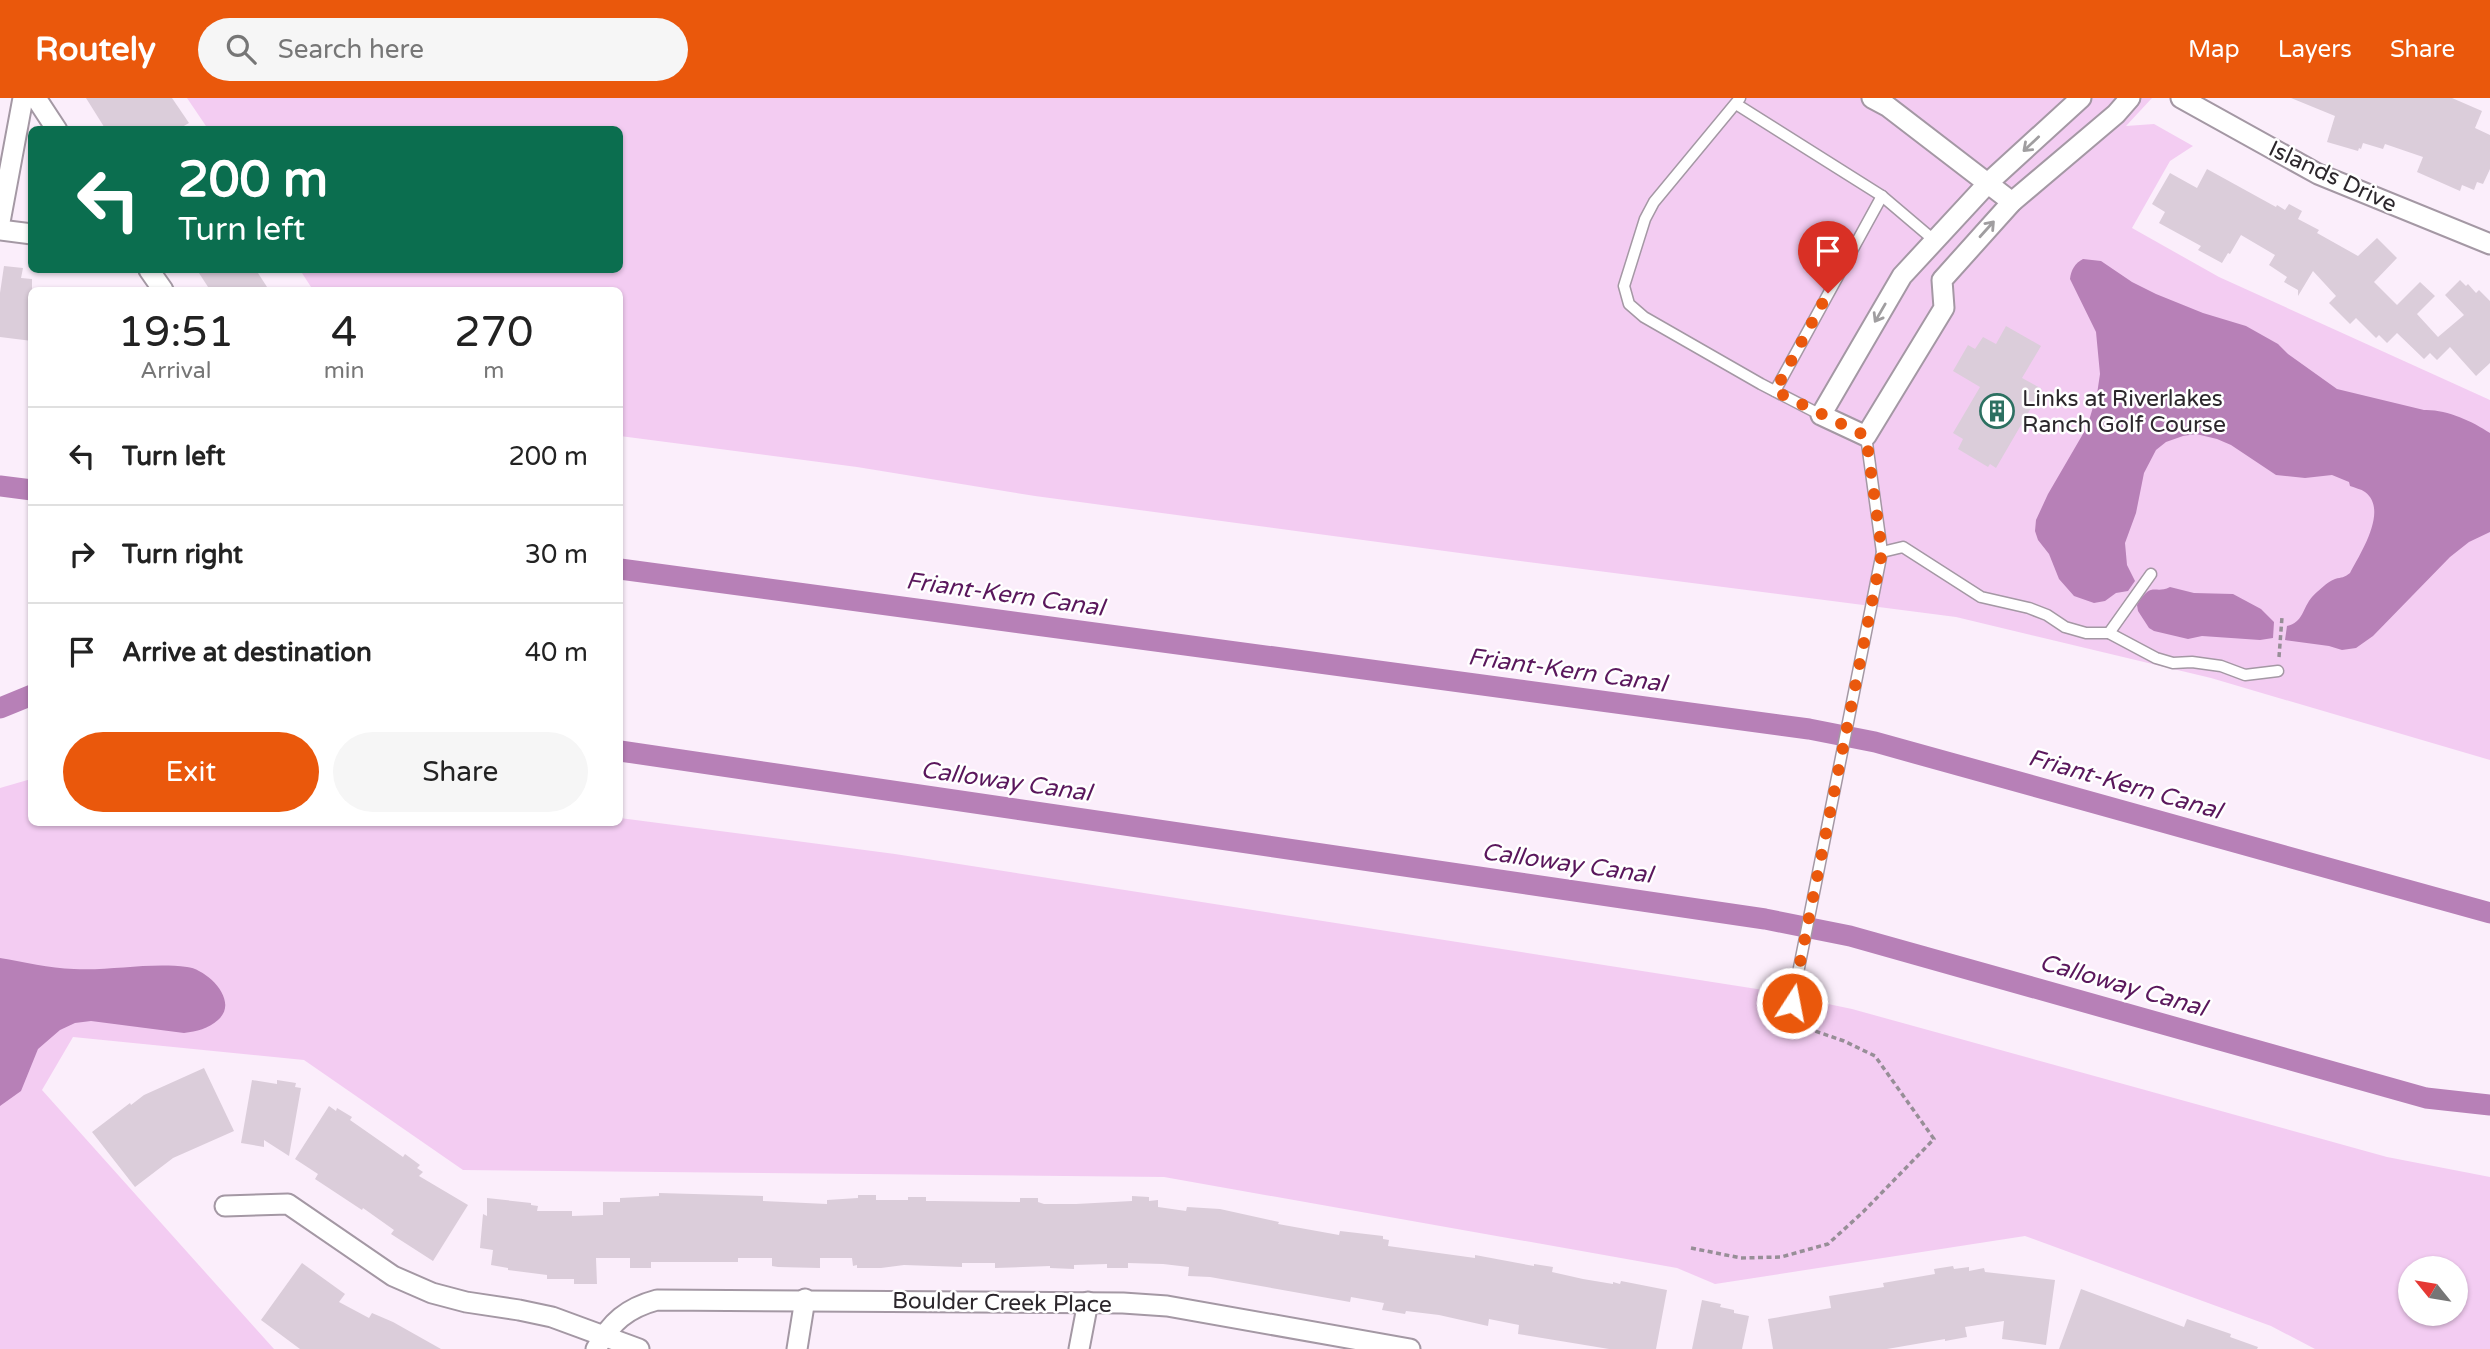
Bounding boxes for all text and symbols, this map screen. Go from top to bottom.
search box [198,18,688,81]
text: Routely [35,30,156,69]
icon: search [222,30,260,68]
text: Search here [278,34,424,65]
text: Map [2188,35,2240,64]
text: Layers [2278,35,2352,64]
text: Share [2390,35,2455,64]
street label: Islands Drive [2264,135,2401,219]
one-way arrow [2023,136,2040,153]
text: 200 m [178,151,328,210]
icon: left [63,154,154,245]
text: Turn left [178,211,305,249]
pin [1798,221,1858,293]
one-way arrow [1979,221,1996,238]
icon: arrive [1809,232,1847,270]
one-way arrow [1873,303,1887,323]
text: 19:51 [118,307,234,358]
text: 4 [331,307,357,358]
text: 270 [454,307,533,358]
text: Arrival [140,357,211,385]
text: min [324,357,365,385]
text: m [483,357,504,385]
place label: Links at Riverlakes Ranch Golf Course [2022,385,2226,439]
building icon: Links at Riverlakes Ranch Golf Course [1978,392,2016,430]
icon: left [63,437,101,475]
text: Turn left [122,441,225,472]
text: 200 m [508,441,588,472]
icon: right [63,535,101,573]
text: Turn right [122,539,243,570]
text: 30 m [525,539,588,570]
water label: Friant-Kern Canal [904,566,1109,623]
icon: arrive [63,633,101,671]
text: Arrive at destination [122,637,372,668]
text: 40 m [525,637,588,668]
water label: Friant-Kern Canal [1466,642,1671,699]
button: Exit [63,732,319,812]
button: Share [333,732,588,812]
water label: Friant-Kern Canal [2025,743,2228,827]
water label: Calloway Canal [919,755,1096,808]
water label: Calloway Canal [1480,837,1657,890]
water label: Calloway Canal [2036,948,2212,1024]
position arrow [1755,966,1829,1040]
north arrow [2398,1256,2468,1326]
map controls [2398,1256,2468,1326]
street label: Boulder Creek Place [892,1287,1112,1319]

